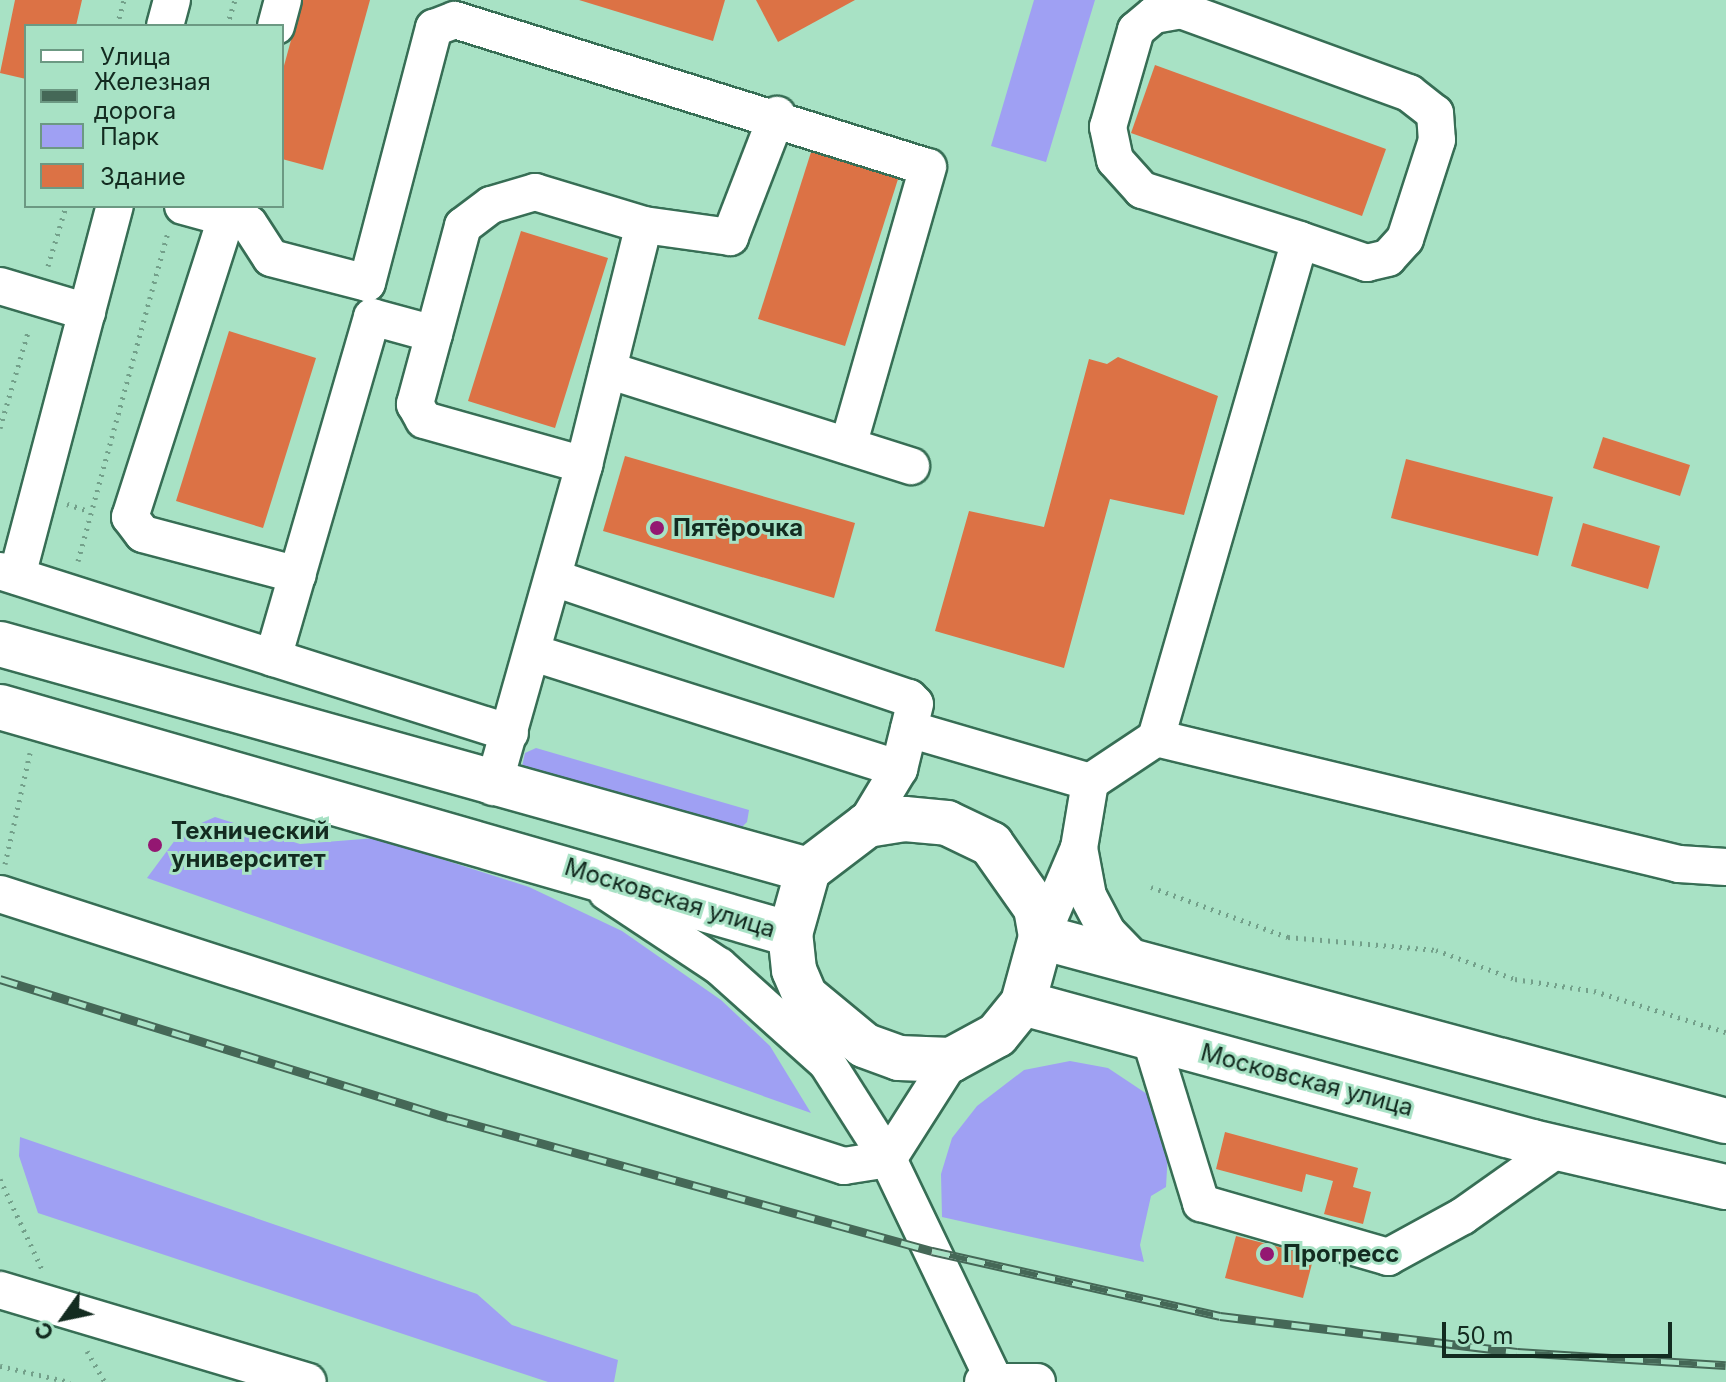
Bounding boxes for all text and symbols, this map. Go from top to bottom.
legend [24,24,284,208]
text: Улица [100,42,171,71]
text: Железная дорога [94,67,211,125]
text: Парк [100,122,159,151]
text: Здание [100,162,186,191]
place label: Пятёрочка [673,514,803,542]
marker: Пятёрочка [648,519,666,537]
place label: Технический университет [171,817,329,873]
marker: Технический университет [146,836,164,854]
street label: Московская улица [561,852,779,944]
street label: Московская улица [1198,1038,1416,1122]
place label: Прогресс [1283,1240,1399,1268]
marker: Прогресс [1258,1245,1276,1263]
north arrow [24,1278,104,1358]
scale bar [1446,1306,1676,1356]
text: С [29,1317,59,1345]
text: 50 m [1456,1321,1514,1350]

